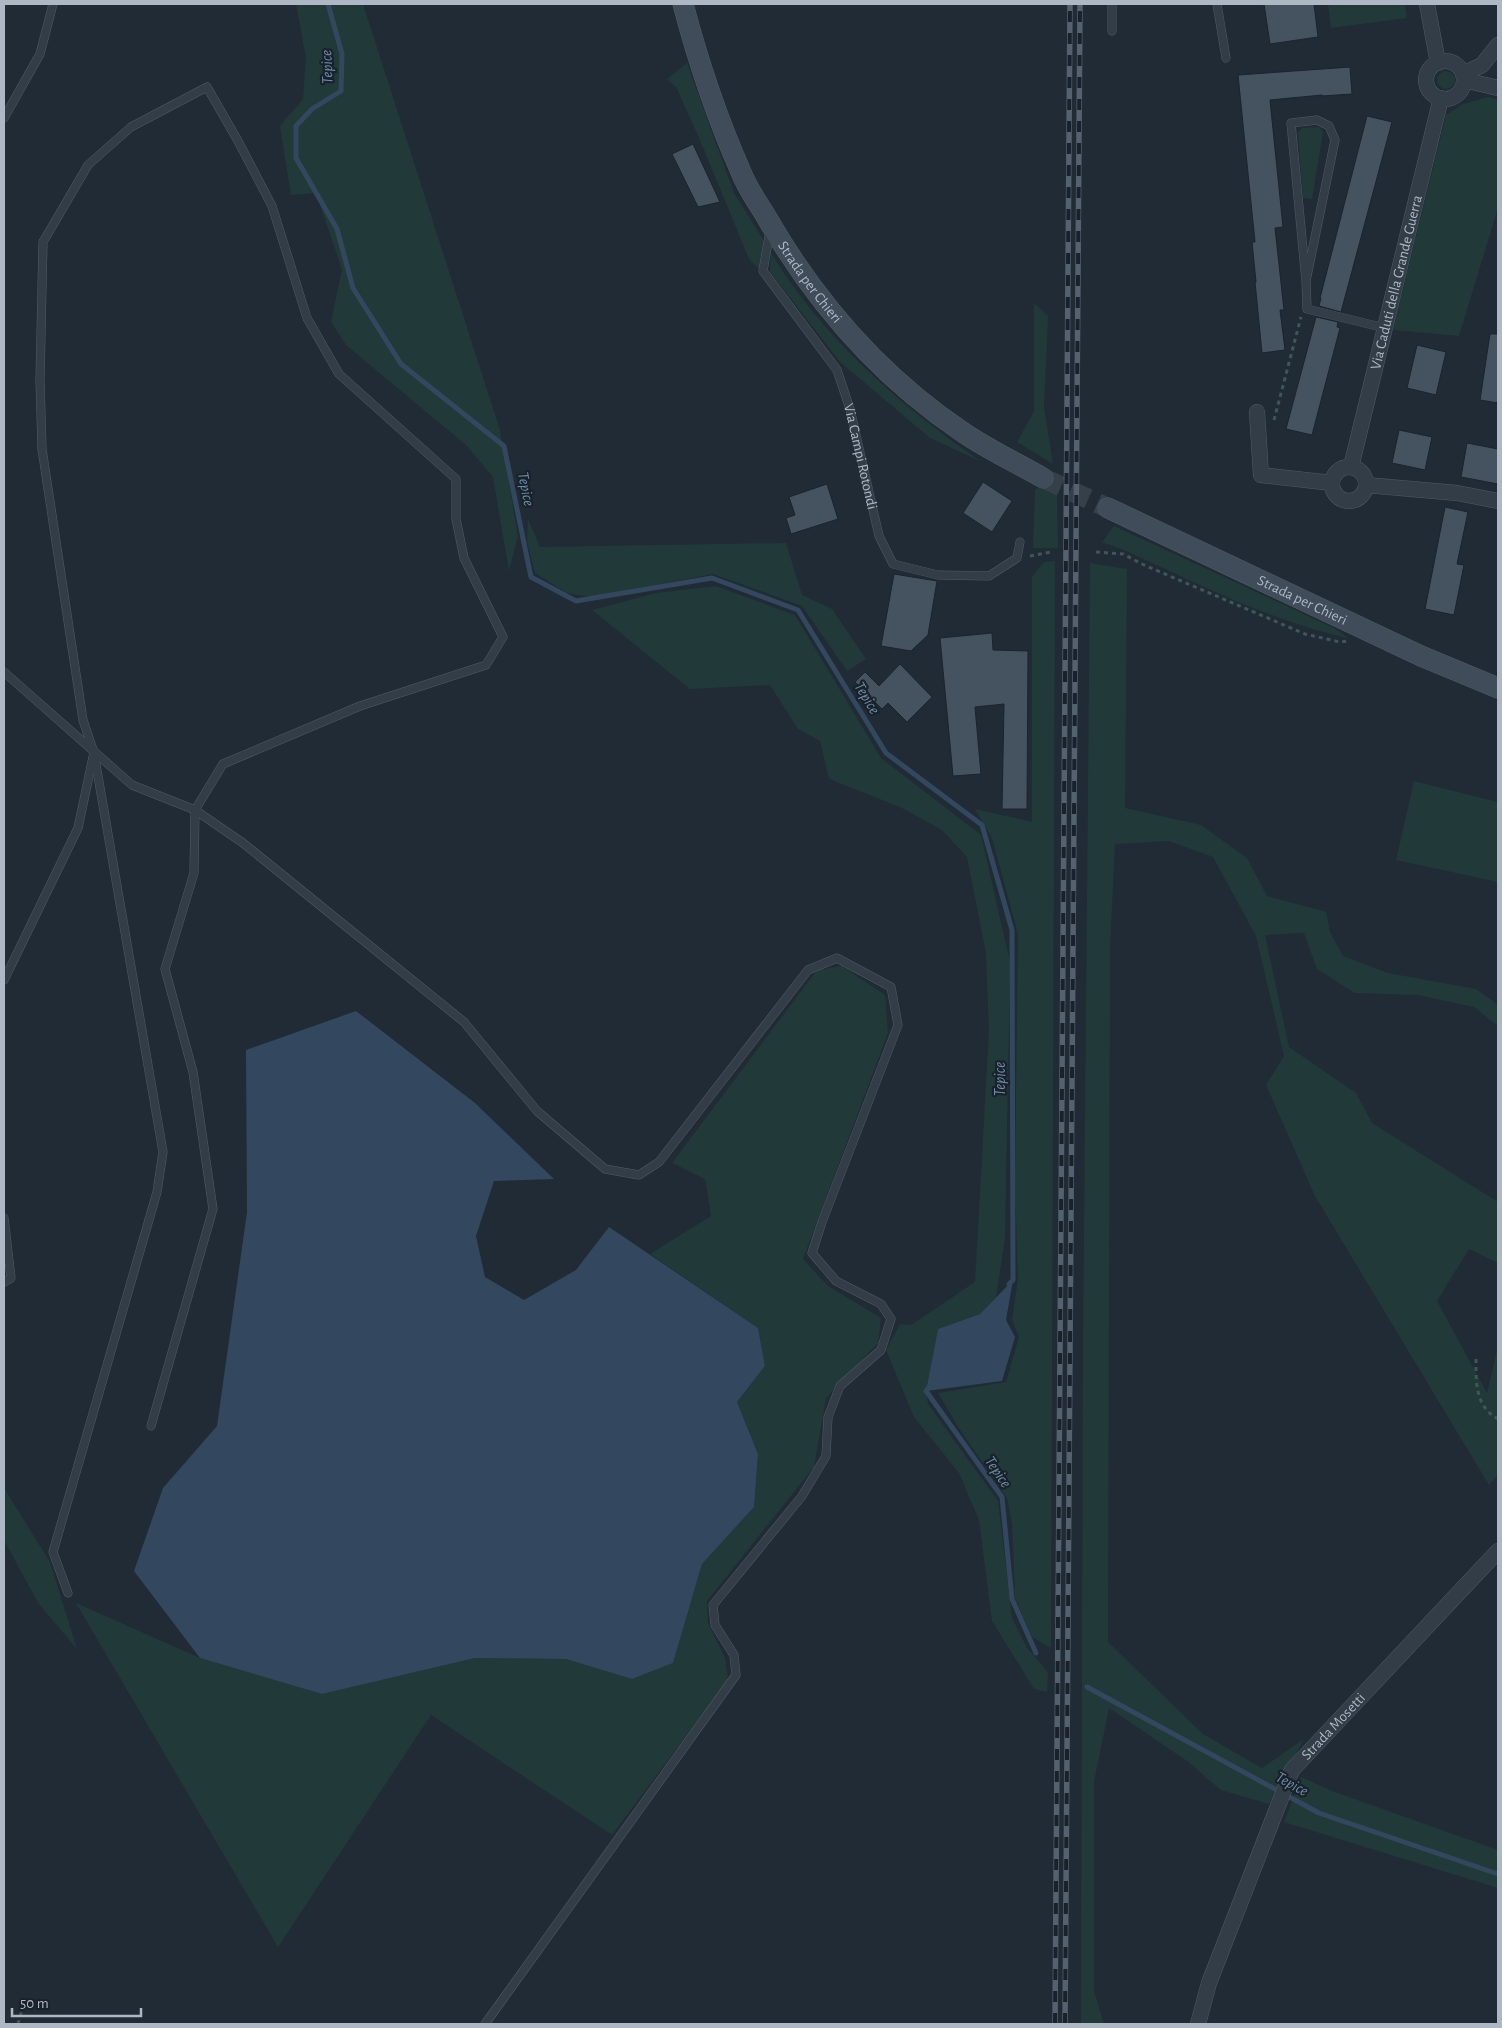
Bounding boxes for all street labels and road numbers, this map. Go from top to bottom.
street label: Via Caduti della Grande Guerra [1368,194,1425,371]
street label: Strada per Chieri [775,238,845,326]
street label: Via Campi Rotondi [841,402,880,511]
street label: Strada per Chieri [1255,572,1350,627]
street label: Strada Mosetti [1298,1690,1368,1763]

